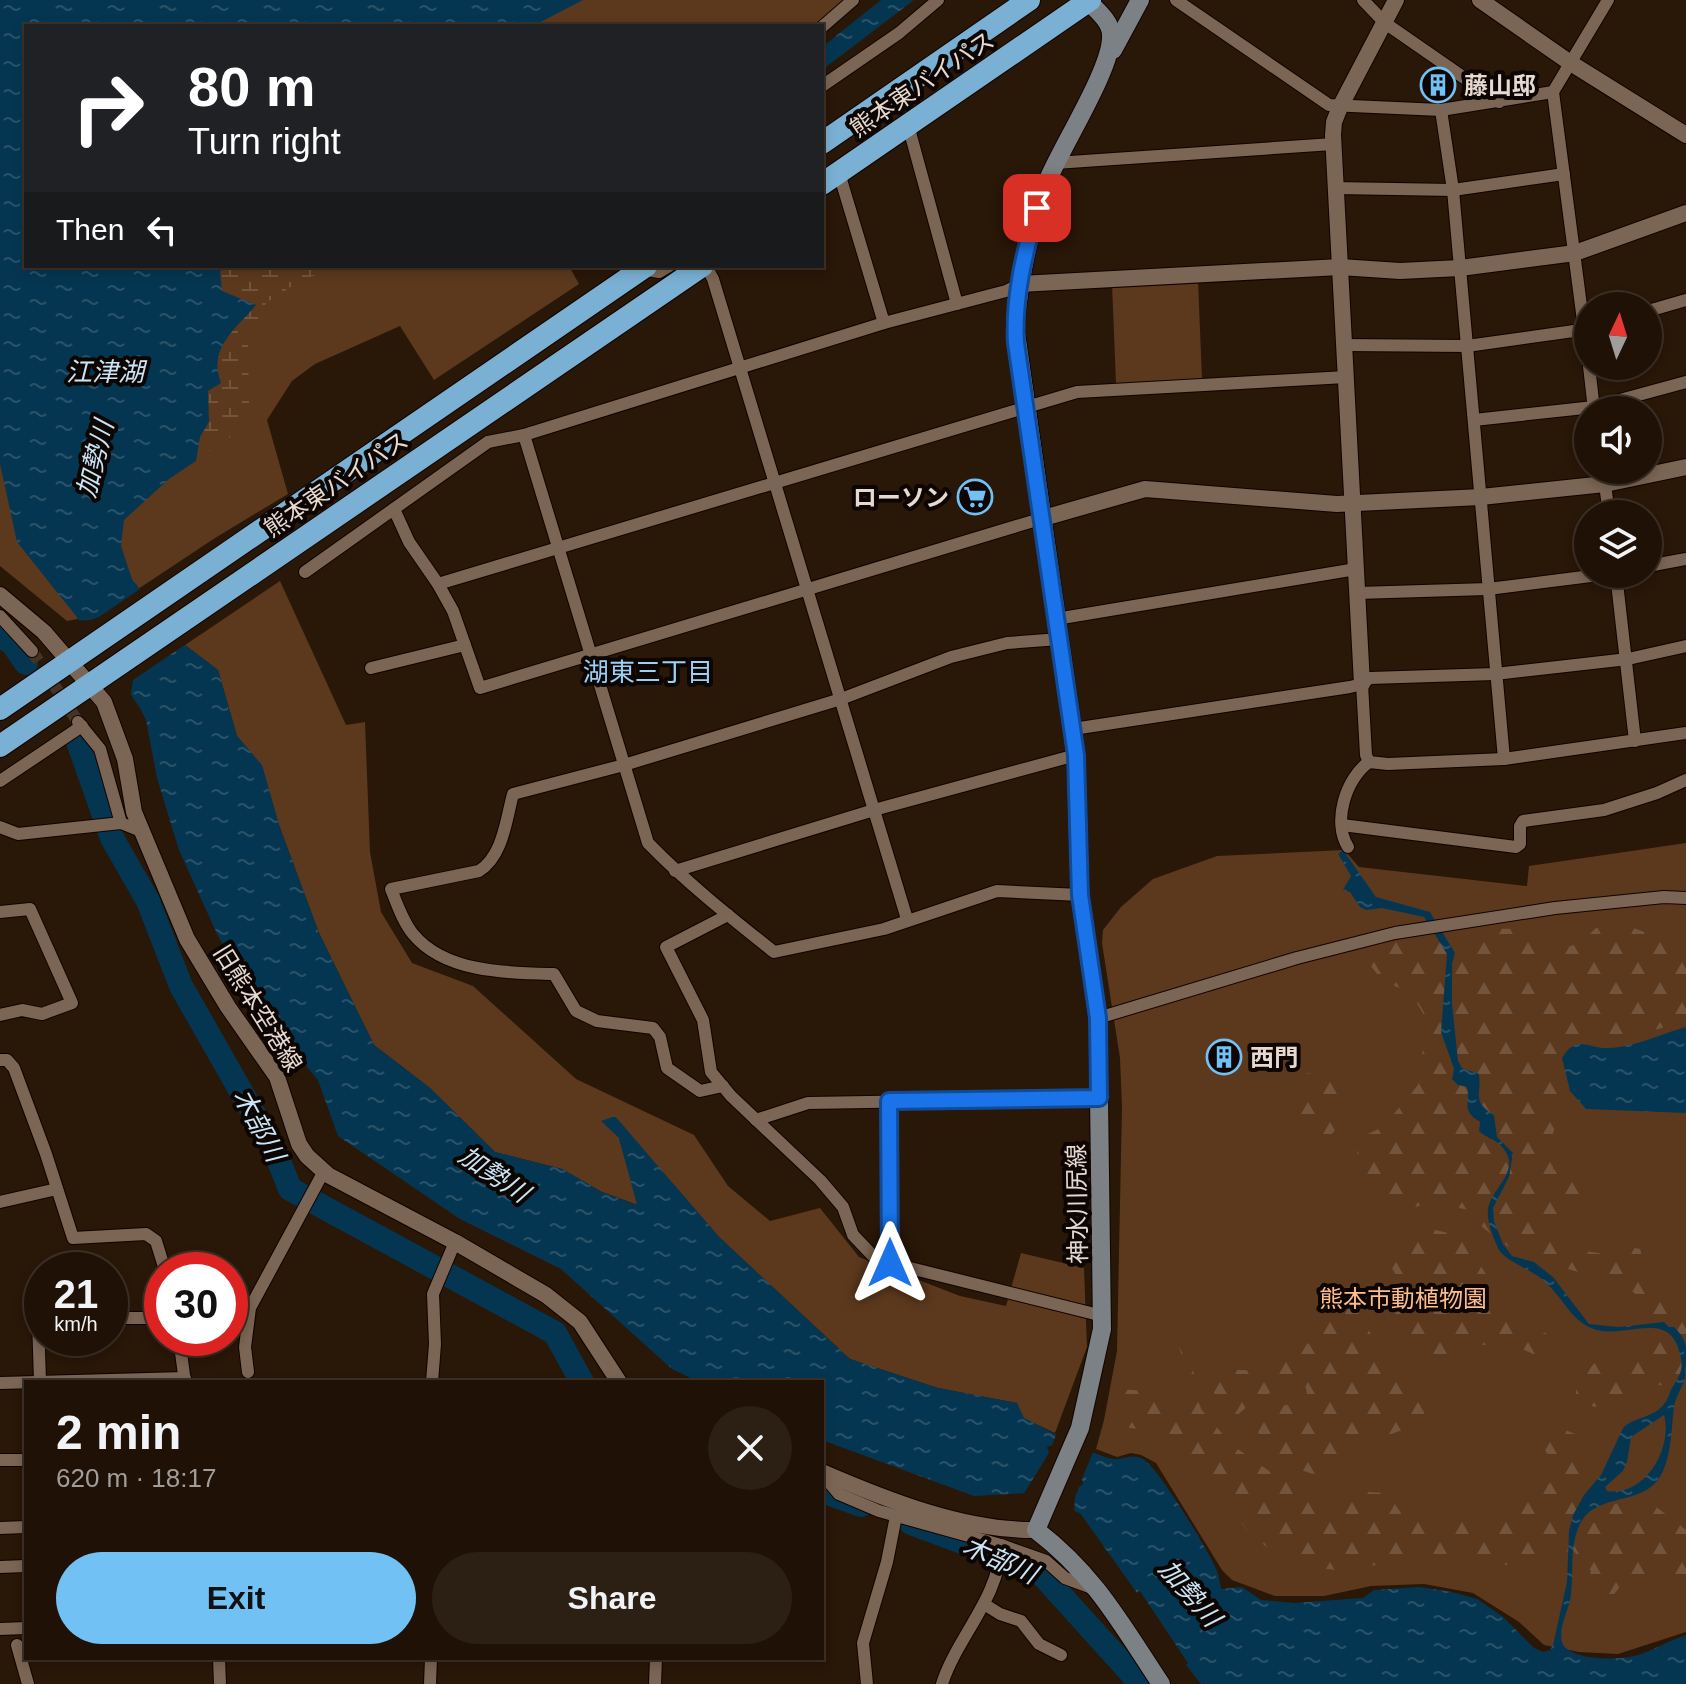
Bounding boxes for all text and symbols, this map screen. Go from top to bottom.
street label: 熊本東バイパス [845,26,999,142]
text: 80 m [188,55,316,118]
icon: right [56,56,160,160]
building icon: 藤山邸 [1419,66,1457,104]
place label: 藤山邸 [1464,72,1536,99]
text: Turn right [188,121,341,162]
pin [1003,174,1071,242]
icon: arrive [1015,186,1059,230]
icon: left [140,208,184,252]
text: Then [56,213,124,246]
north arrow [1574,292,1662,380]
map controls [1574,292,1662,588]
water label: 江津湖 [66,357,148,387]
button: sound [1574,396,1662,484]
water label: 加勢川 [71,415,120,500]
street label: 熊本東バイパス [259,426,413,542]
supermarket icon: ローソン [956,478,994,516]
place label: ローソン [853,484,949,511]
button: layers [1574,500,1662,588]
district label: 湖東三丁目 [583,657,713,687]
street label: 旧熊本空港線 [208,940,308,1076]
building icon: 西門 [1205,1038,1243,1076]
place label: 西門 [1250,1044,1298,1071]
water label: 木部川 [227,1084,292,1169]
water label: 加勢川 [453,1140,537,1210]
street label: 神水川尻線 [1062,1144,1092,1264]
position arrow [848,1221,932,1305]
speed limit sign: 30 [144,1252,248,1356]
text: 21 [54,1272,98,1316]
park label: 熊本市動植物園 [1319,1285,1487,1312]
text: km/h [54,1313,98,1335]
text: 2 min [56,1406,181,1459]
button: close [708,1406,792,1490]
text: 620 m · 18:17 [56,1463,216,1493]
water label: 木部川 [958,1530,1044,1591]
button: Exit [56,1552,416,1644]
button: Share [432,1552,792,1644]
water label: 加勢川 [1153,1554,1229,1635]

